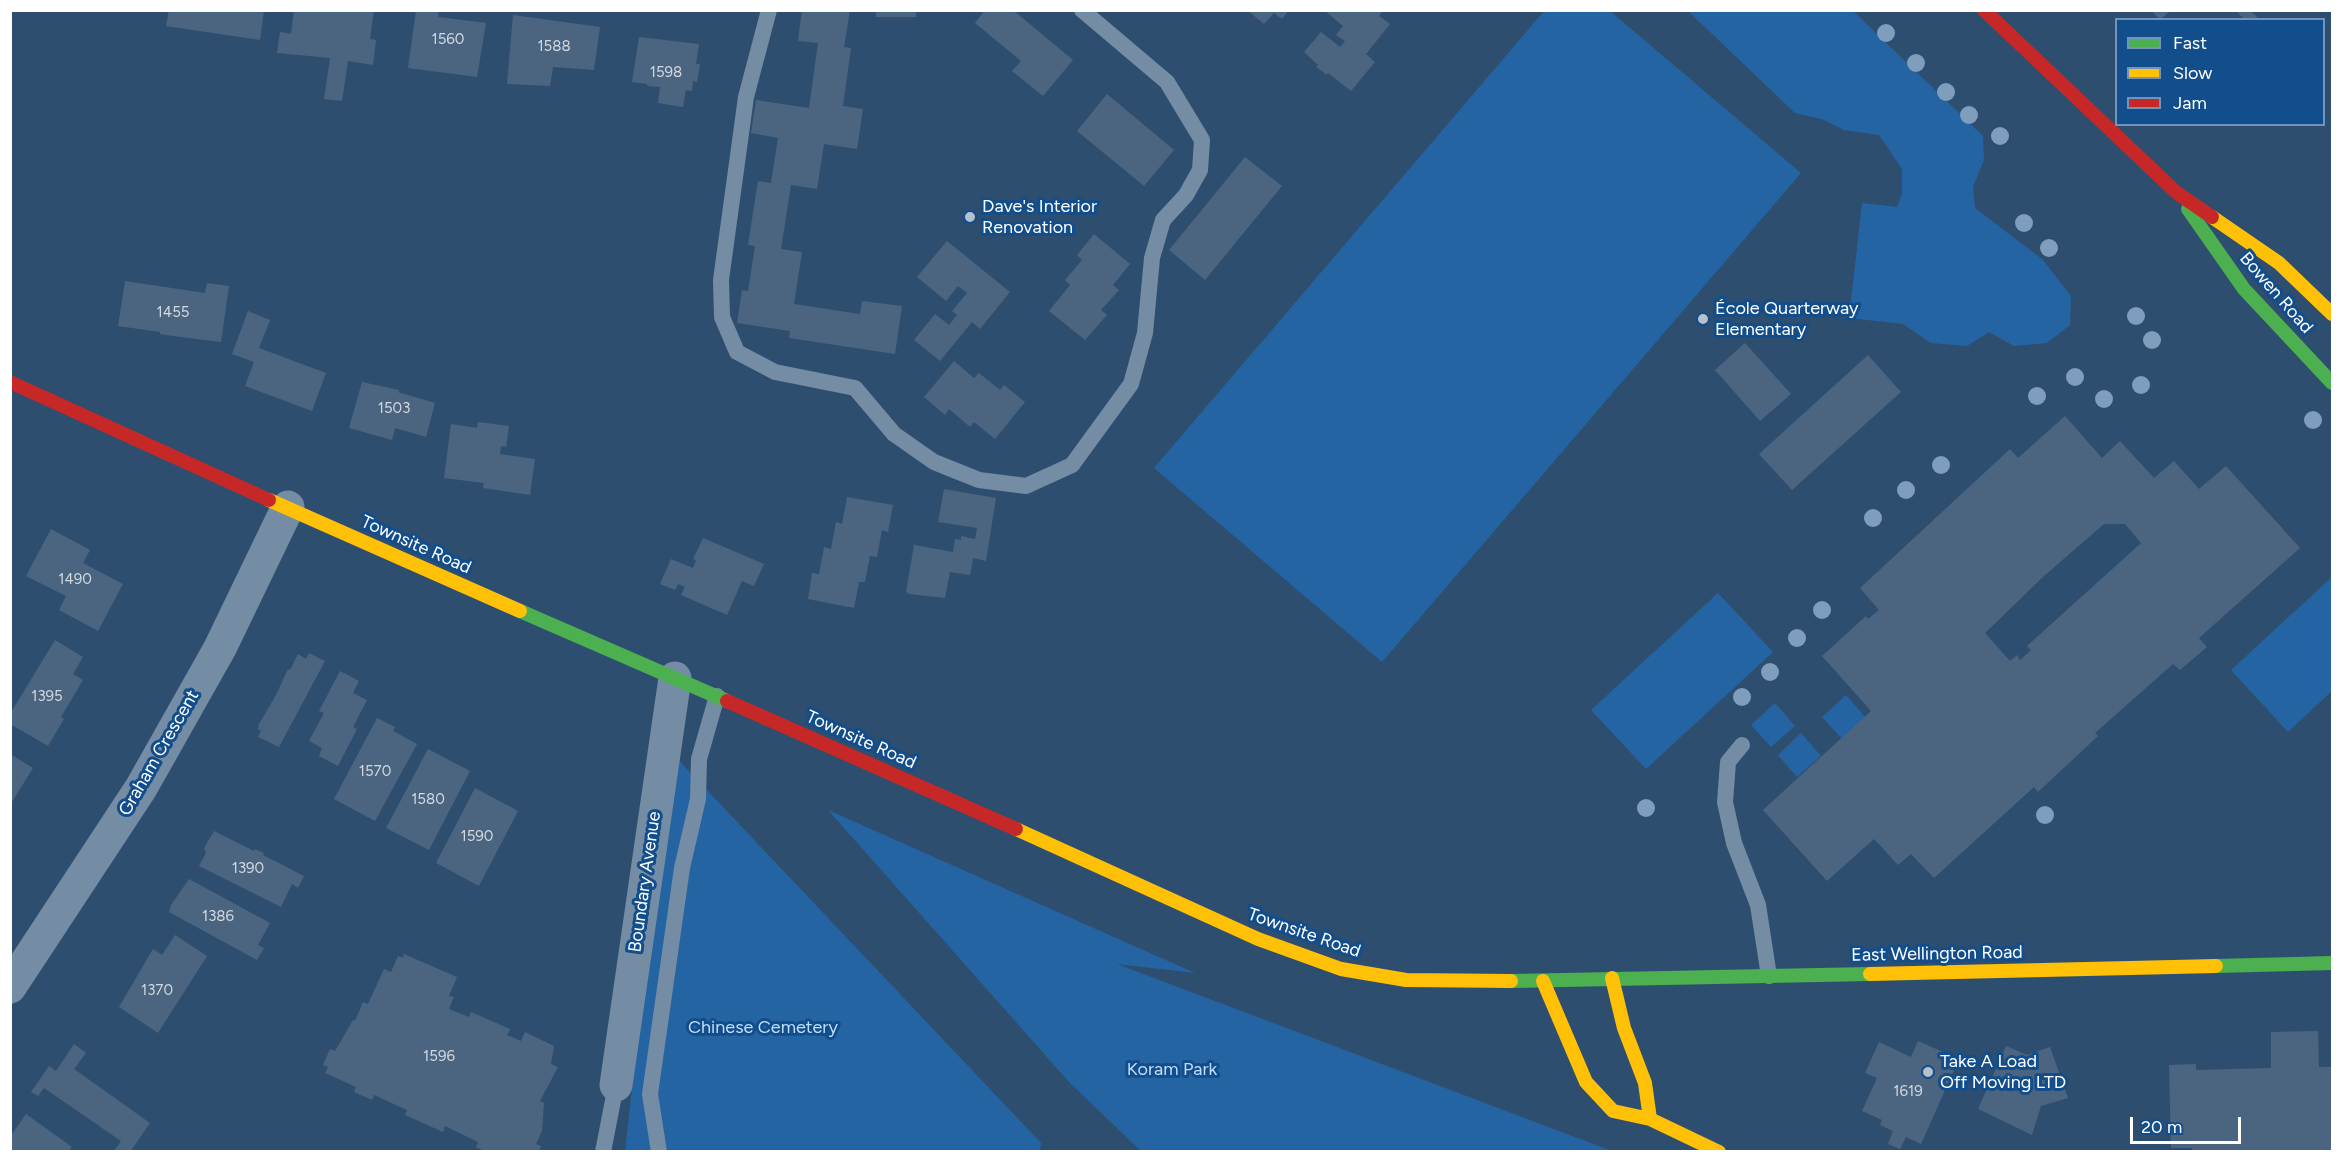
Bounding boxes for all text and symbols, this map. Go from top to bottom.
legend [2115,18,2325,126]
house number: 1560 [432,31,464,49]
text: Fast [2173,32,2207,54]
house number: 1588 [537,38,571,56]
text: Slow [2173,62,2212,84]
house number: 1598 [650,64,682,82]
text: Jam [2173,92,2207,114]
place label: Dave's Interior Renovation [982,196,1097,238]
marker: Dave's Interior Renovation [963,210,977,224]
street label: Bowen Road [2235,248,2317,338]
place label: École Quarterway Elementary [1715,298,1859,340]
house number: 1455 [157,304,189,322]
marker: École Quarterway Elementary [1696,312,1710,326]
house number: 1503 [378,400,410,418]
street label: Townsite Road [358,511,474,579]
house number: 1490 [58,571,92,589]
street label: Graham Crescent [114,686,204,820]
house number: 1395 [31,688,63,706]
street label: Townsite Road [803,706,919,774]
house number: 1570 [359,763,391,781]
house number: 1580 [411,791,445,809]
street label: Boundary Avenue [624,810,666,954]
house number: 1590 [461,828,493,846]
house number: 1390 [232,860,264,878]
street label: Townsite Road [1245,904,1363,962]
house number: 1386 [202,908,234,926]
street label: East Wellington Road [1851,942,2023,966]
house number: 1370 [141,982,173,1000]
park label: Chinese Cemetery [688,1017,838,1039]
house number: 1596 [423,1048,455,1066]
place label: Take A Load Off Moving LTD [1940,1051,2066,1094]
park label: Koram Park [1127,1059,1217,1081]
marker: Take A Load Off Moving LTD [1921,1065,1935,1079]
house number: 1619 [1893,1083,1923,1101]
scale bar [2133,1105,2244,1143]
text: 20 m [2141,1116,2182,1138]

